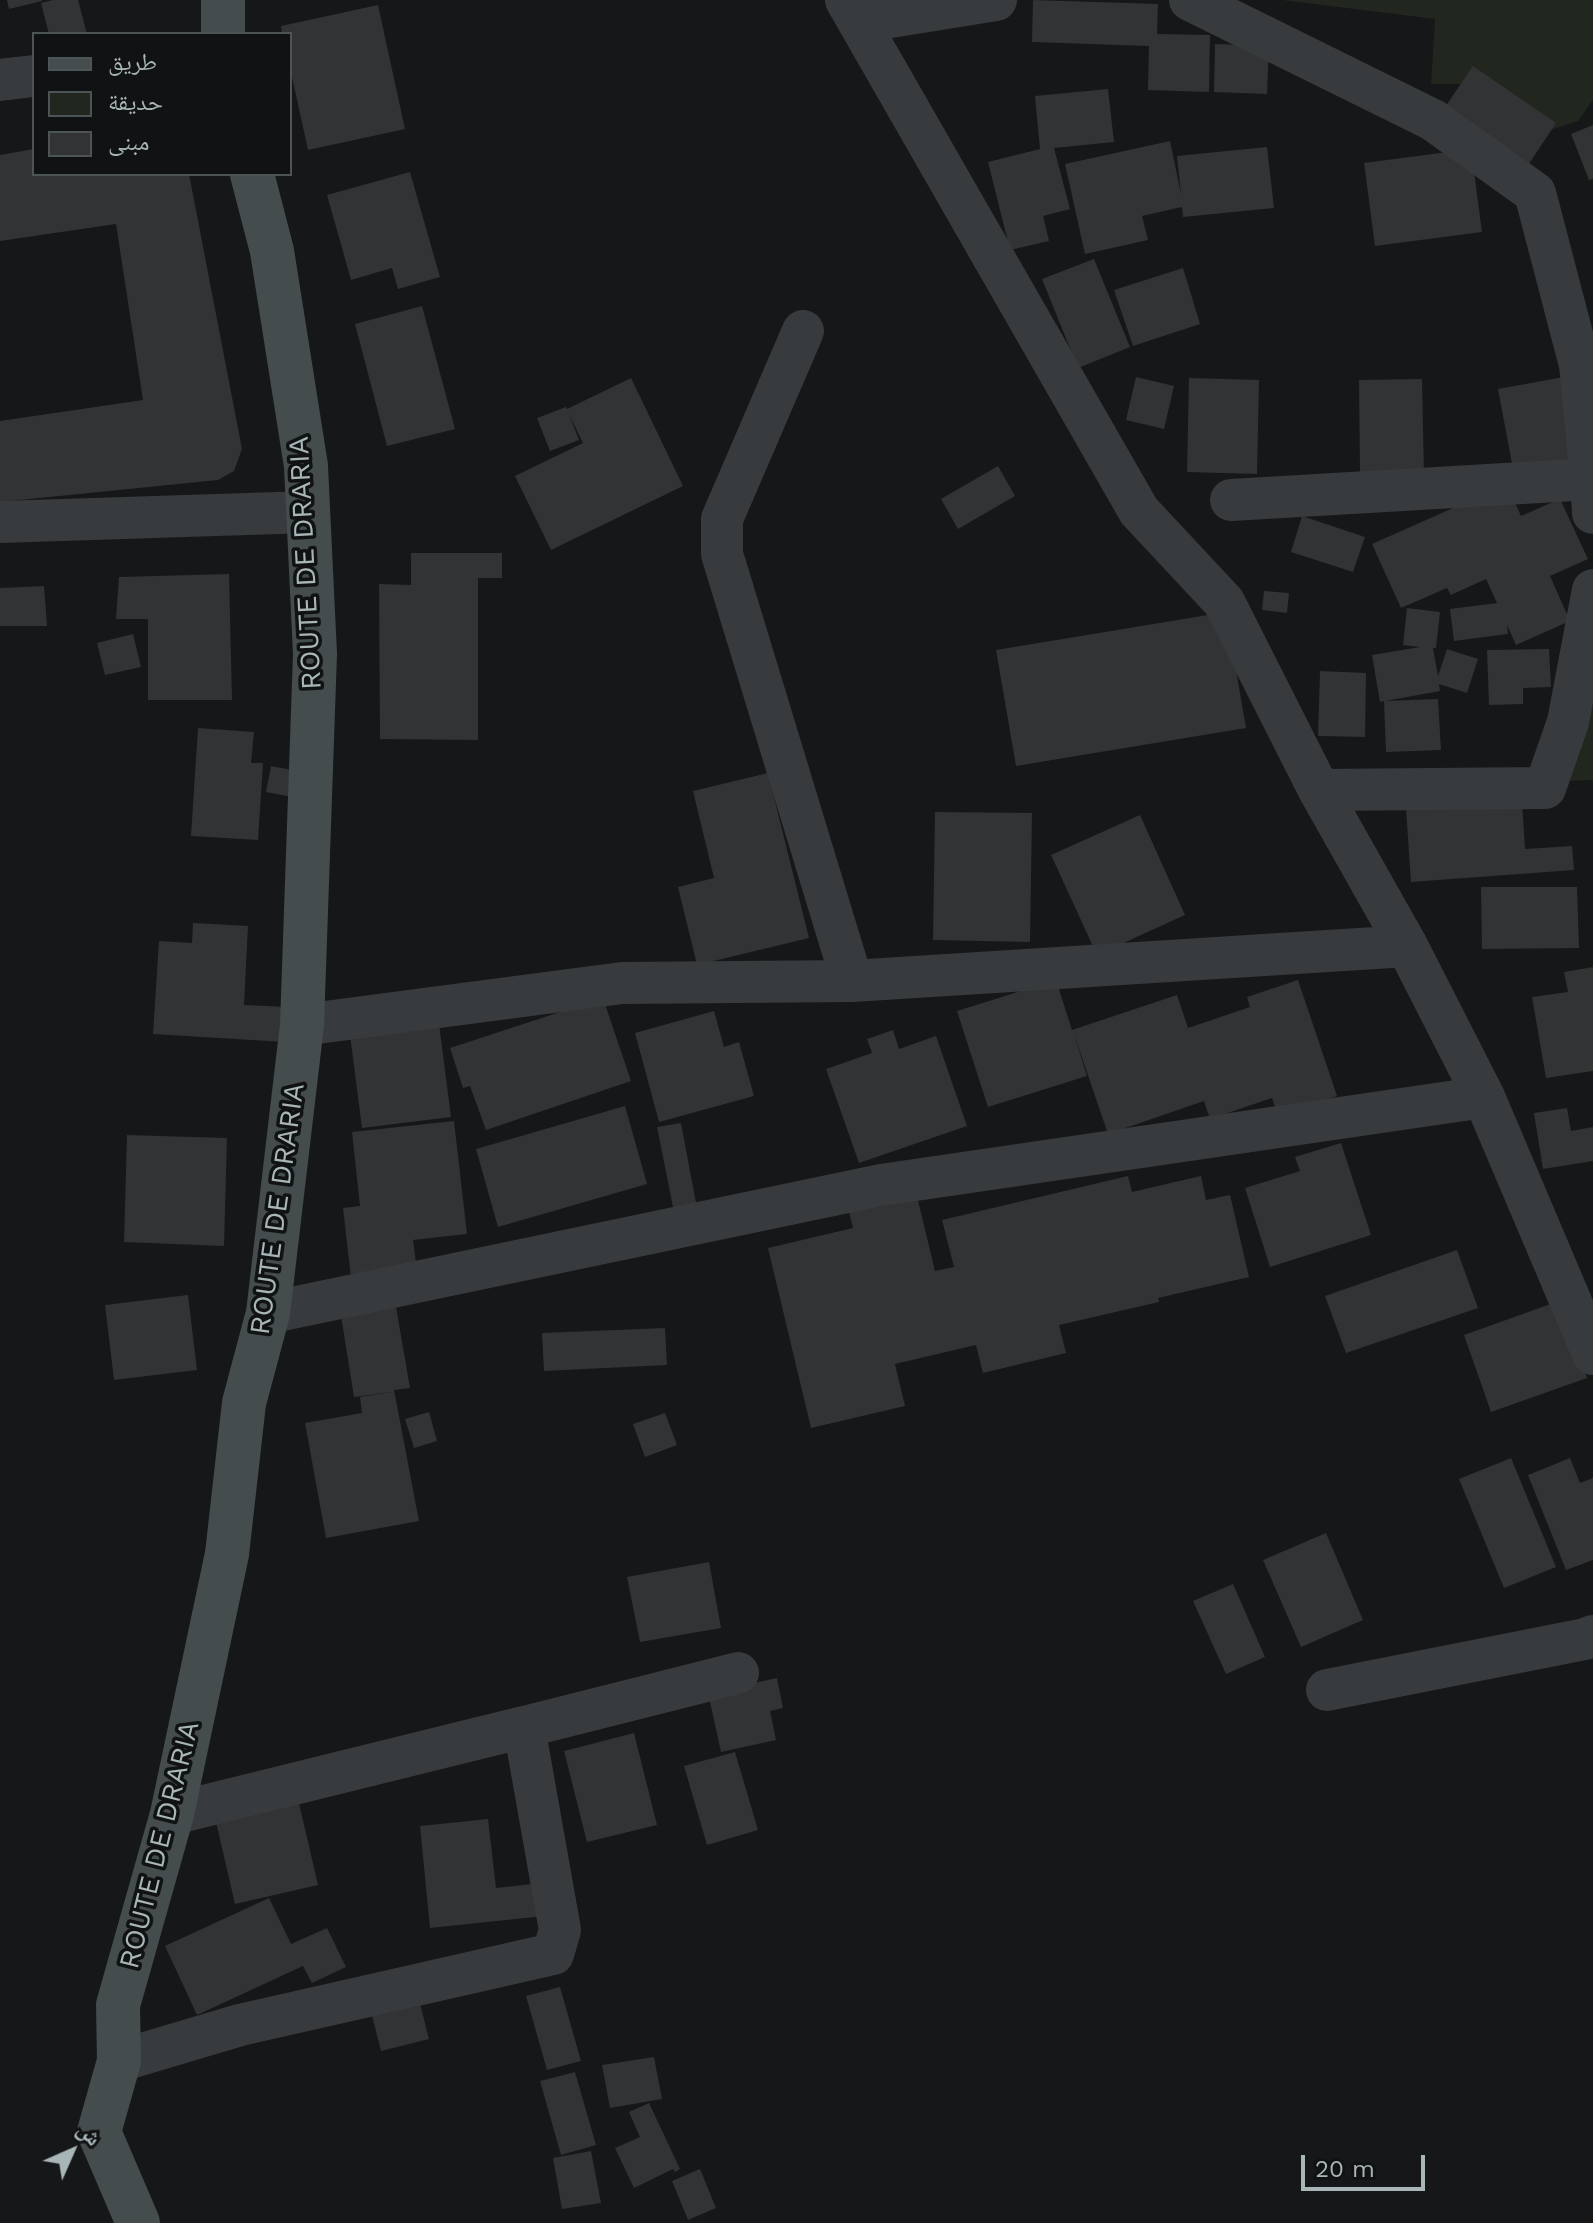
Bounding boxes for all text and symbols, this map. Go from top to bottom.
legend [32,32,292,176]
text: طريق [108,48,157,76]
text: حديقة [108,88,163,116]
text: مبنى [108,128,149,156]
street label: ROUTE DE DRARIA [283,435,329,691]
street label: ROUTE DE DRARIA [244,1081,312,1337]
street label: ROUTE DE DRARIA [113,1718,207,1972]
north arrow [32,2111,112,2191]
text: ش [72,2117,106,2151]
scale bar [1305,2139,1429,2189]
text: 20 m [1315,2155,1375,2183]

